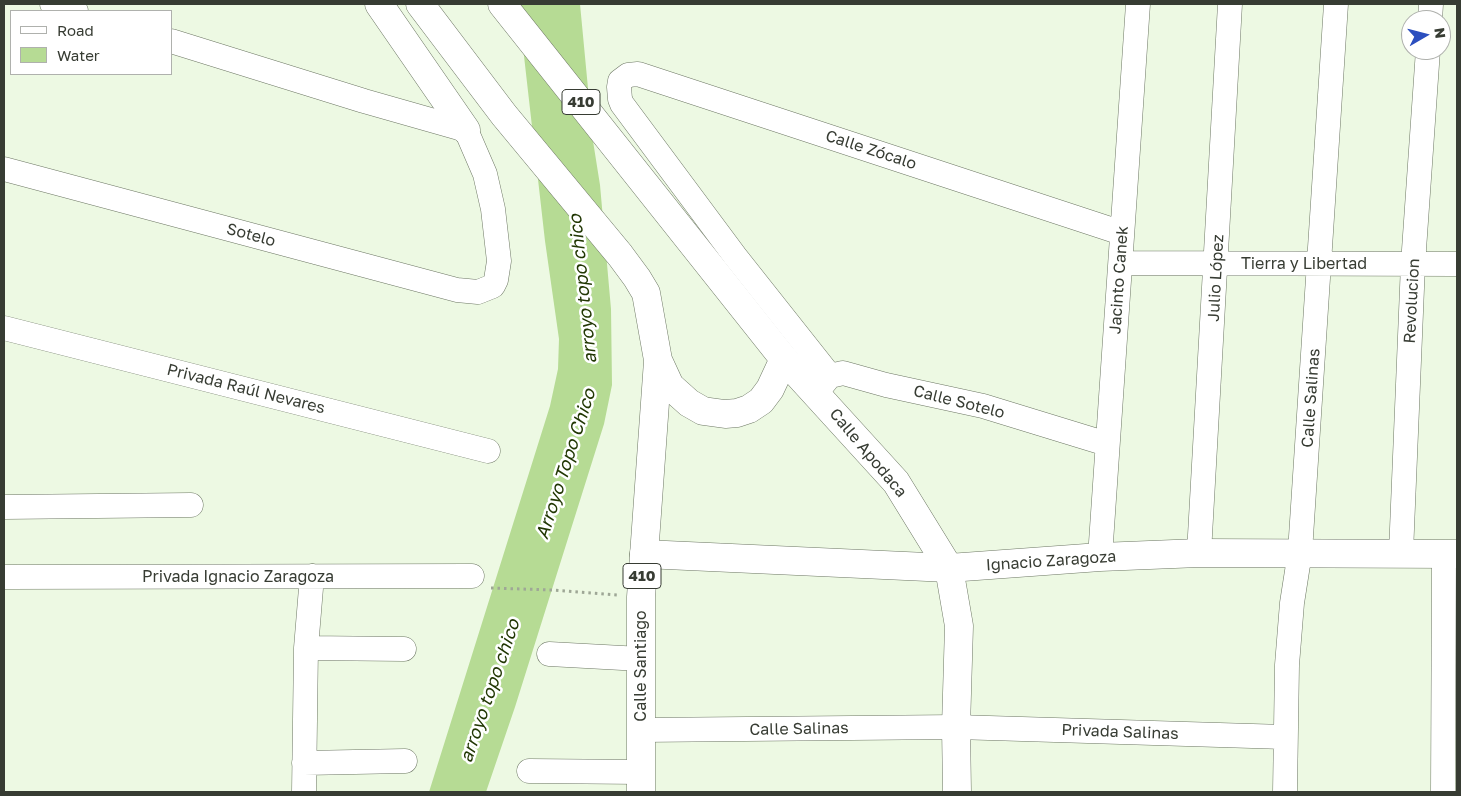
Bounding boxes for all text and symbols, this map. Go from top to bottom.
legend [10,10,172,75]
north arrow [1401,10,1451,60]
text: Road [57,21,94,39]
text: N [1431,27,1450,39]
text: Water [57,46,100,64]
road number: 410 [562,90,600,114]
street label: Calle Zócalo [823,126,919,174]
water label: arroyo topo chico [564,213,602,365]
street label: Sotelo [224,219,278,251]
street label: Jacinto Canek [1106,225,1132,335]
street label: Julio López [1204,234,1228,322]
street label: Tierra y Libertad [1241,254,1367,274]
street label: Revolucion [1400,258,1424,344]
street label: Calle Salinas [1298,348,1324,448]
street label: Privada Raúl Nevares [165,360,327,418]
street label: Calle Sotelo [911,381,1007,423]
water label: Arroyo Topo Chico [531,386,601,542]
street label: Calle Apodaca [825,405,911,501]
street label: Ignacio Zaragoza [985,547,1117,575]
road number: 410 [623,564,661,588]
street label: Privada Ignacio Zaragoza [142,567,334,587]
street label: Calle Santiago [631,610,651,722]
water label: arroyo topo chico [455,616,525,766]
street label: Calle Salinas [749,719,849,739]
street label: Privada Salinas [1061,720,1179,744]

